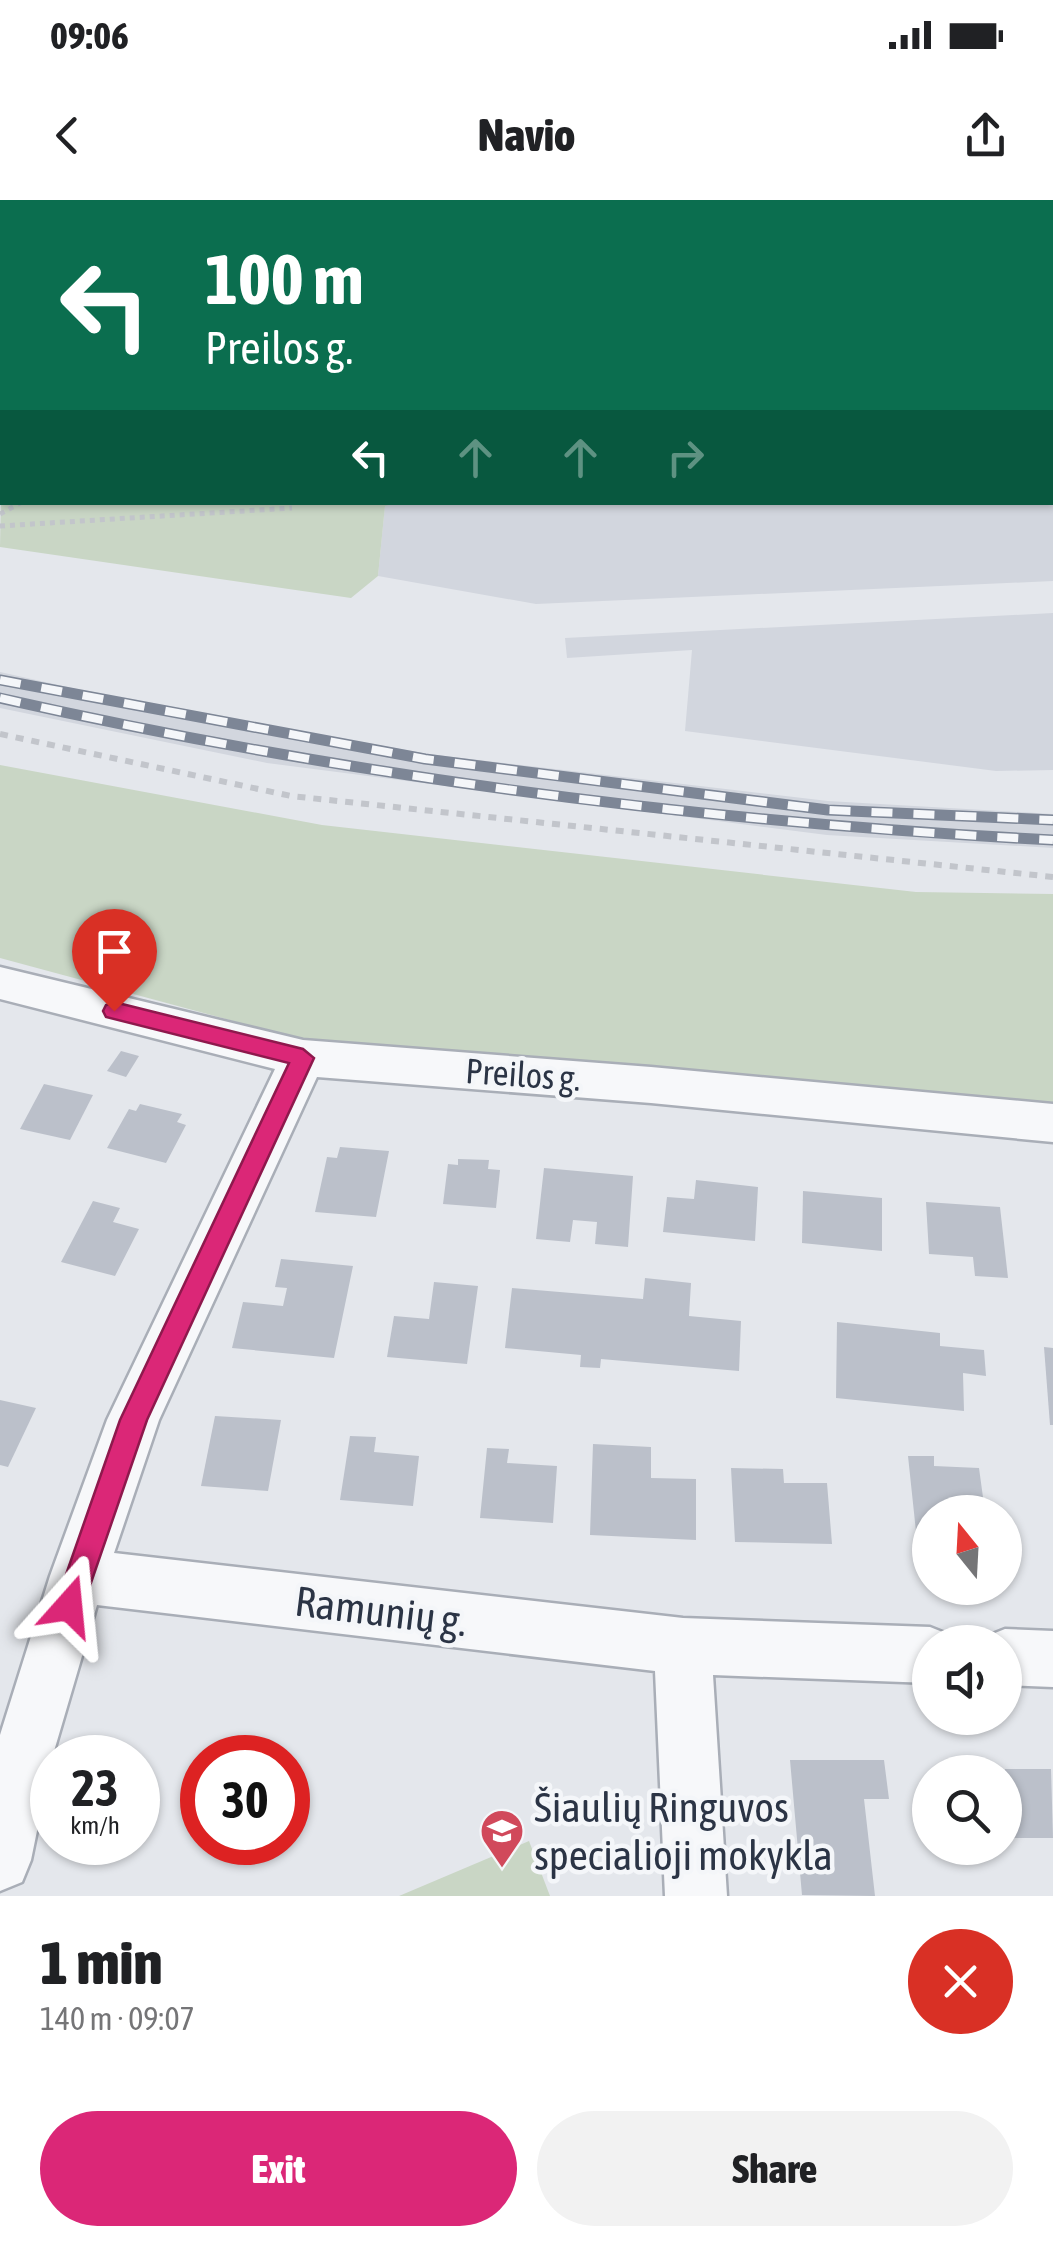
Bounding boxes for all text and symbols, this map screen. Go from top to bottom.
text: 09:06 [50,14,129,57]
icon: back [40,108,95,163]
icon: share [958,108,1013,163]
text: Navio [478,109,575,161]
text: 100 m [205,239,364,319]
icon: left [40,240,170,370]
text: Preilos g. [205,322,353,374]
icon: left [343,430,398,485]
icon: ahead [448,430,503,485]
icon: ahead [553,430,608,485]
icon: right [658,430,713,485]
pin [72,909,157,1012]
icon: arrive [87,924,142,979]
street label: Preilos g. [464,1050,582,1098]
north arrow [912,1495,1022,1605]
map controls [912,1495,1022,1865]
position arrow [17.0,1554,121.0,1658]
street label: Ramunių g. [292,1577,470,1645]
button: sound [912,1625,1022,1735]
speed limit sign: 30 [180,1735,310,1865]
button: search [912,1755,1022,1865]
text: 23 [71,1759,118,1817]
place label: Šiaulių Ringuvos specialioji mokykla [534,1783,833,1879]
school or university icon: Šiaulių Ringuvos specialioji mokykla [479,1808,525,1869]
text: km/h [70,1811,120,1839]
text: 1 min [40,1928,163,1997]
button: close [908,1929,1013,2034]
text: 140 m · 09:07 [40,2000,195,2037]
button: Exit [40,2111,517,2226]
button: Share [537,2111,1013,2226]

